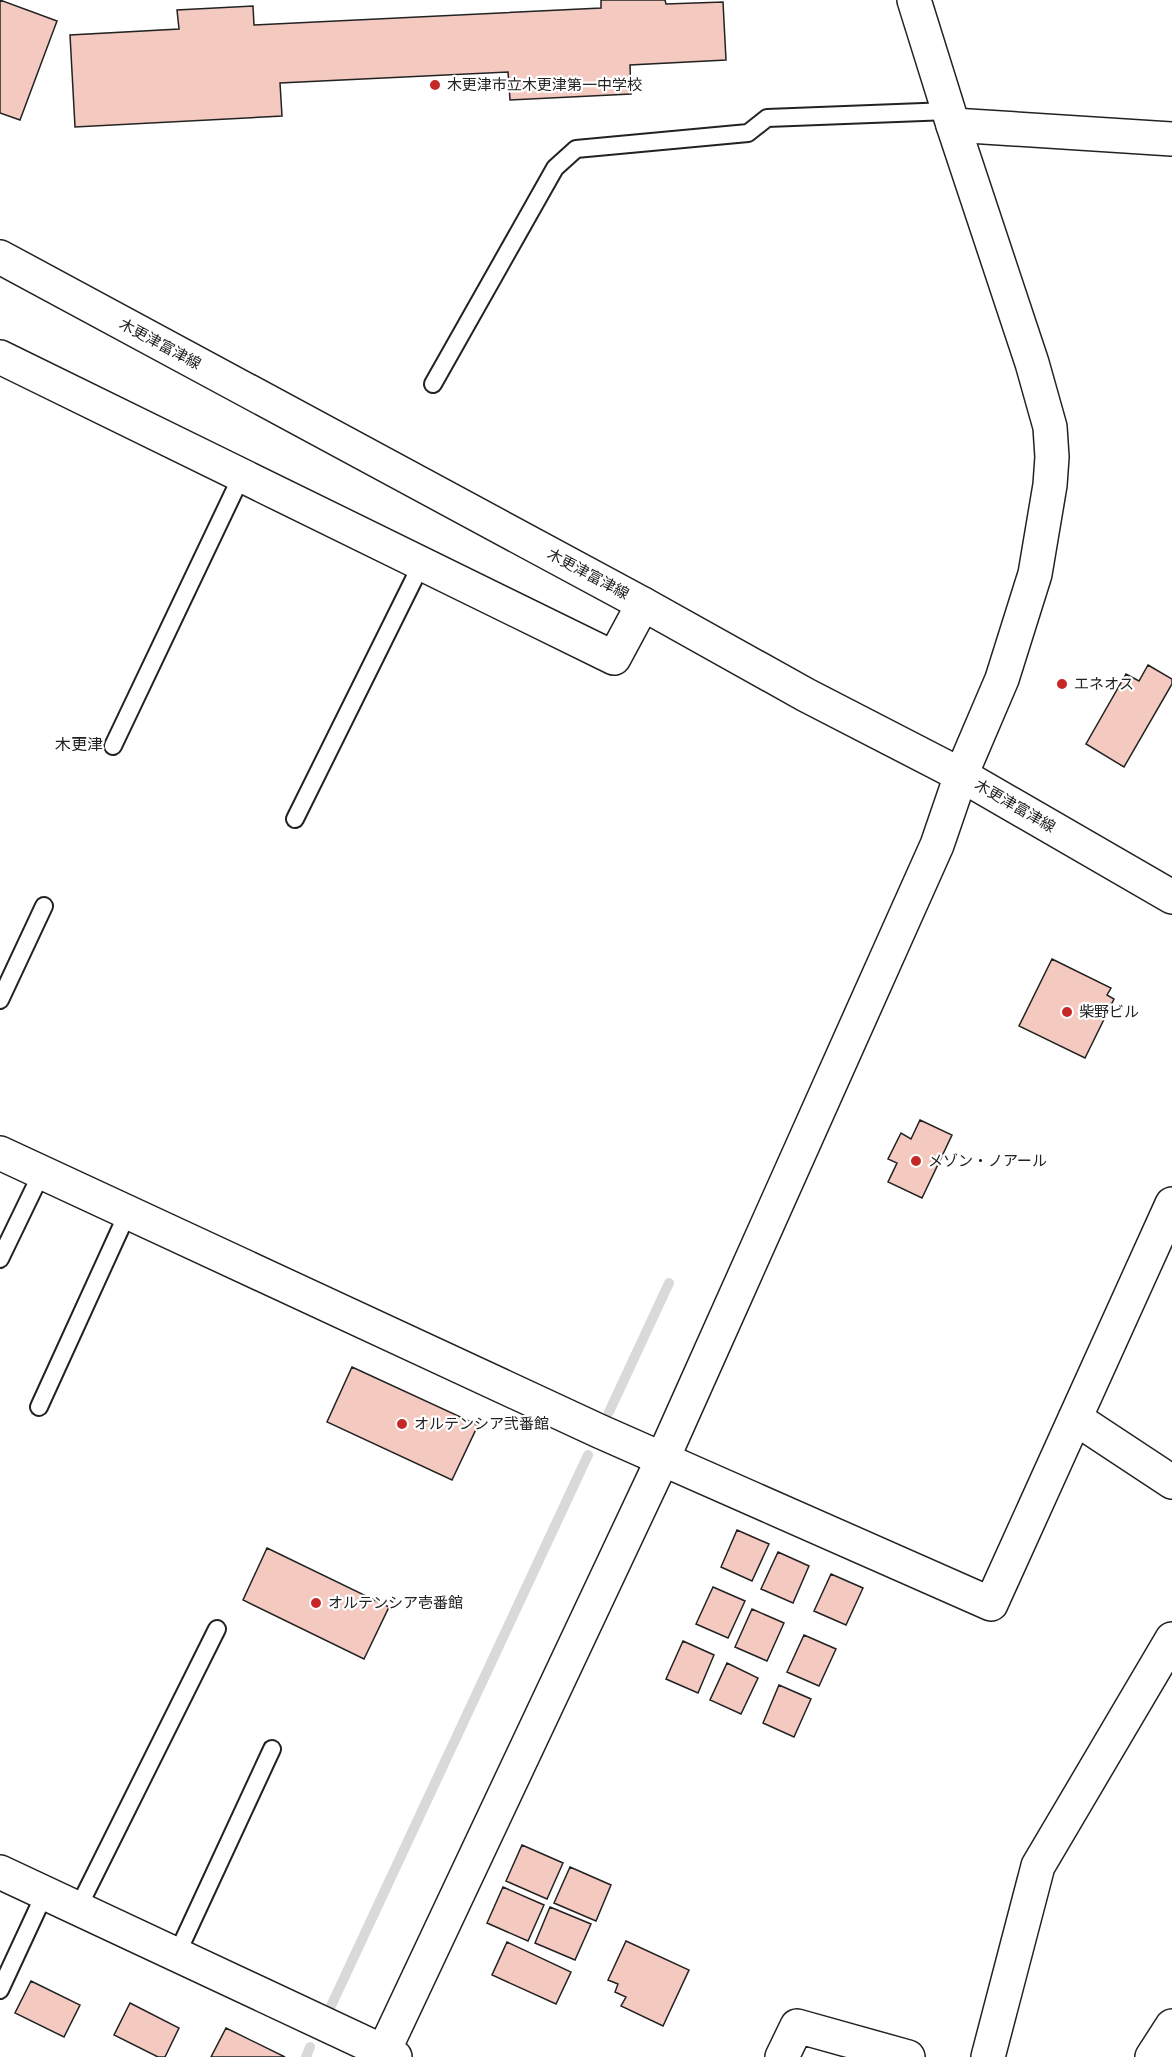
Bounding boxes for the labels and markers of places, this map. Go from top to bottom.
place label: 木更津市立木更津第一中学校 [447,75,642,95]
marker: 木更津市立木更津第一中学校 [428,78,442,92]
place label: エネオス [1074,674,1134,694]
marker: エネオス [1055,677,1069,691]
place label: 柴野ビル [1079,1002,1139,1022]
marker: 柴野ビル [1060,1005,1074,1019]
place label: メゾン・ノアール [928,1151,1047,1171]
marker: メゾン・ノアール [909,1154,923,1168]
place label: オルテンシア弐番館 [414,1414,549,1434]
marker: オルテンシア弐番館 [395,1417,409,1431]
place label: オルテンシア壱番館 [328,1593,463,1613]
marker: オルテンシア壱番館 [309,1596,323,1610]

